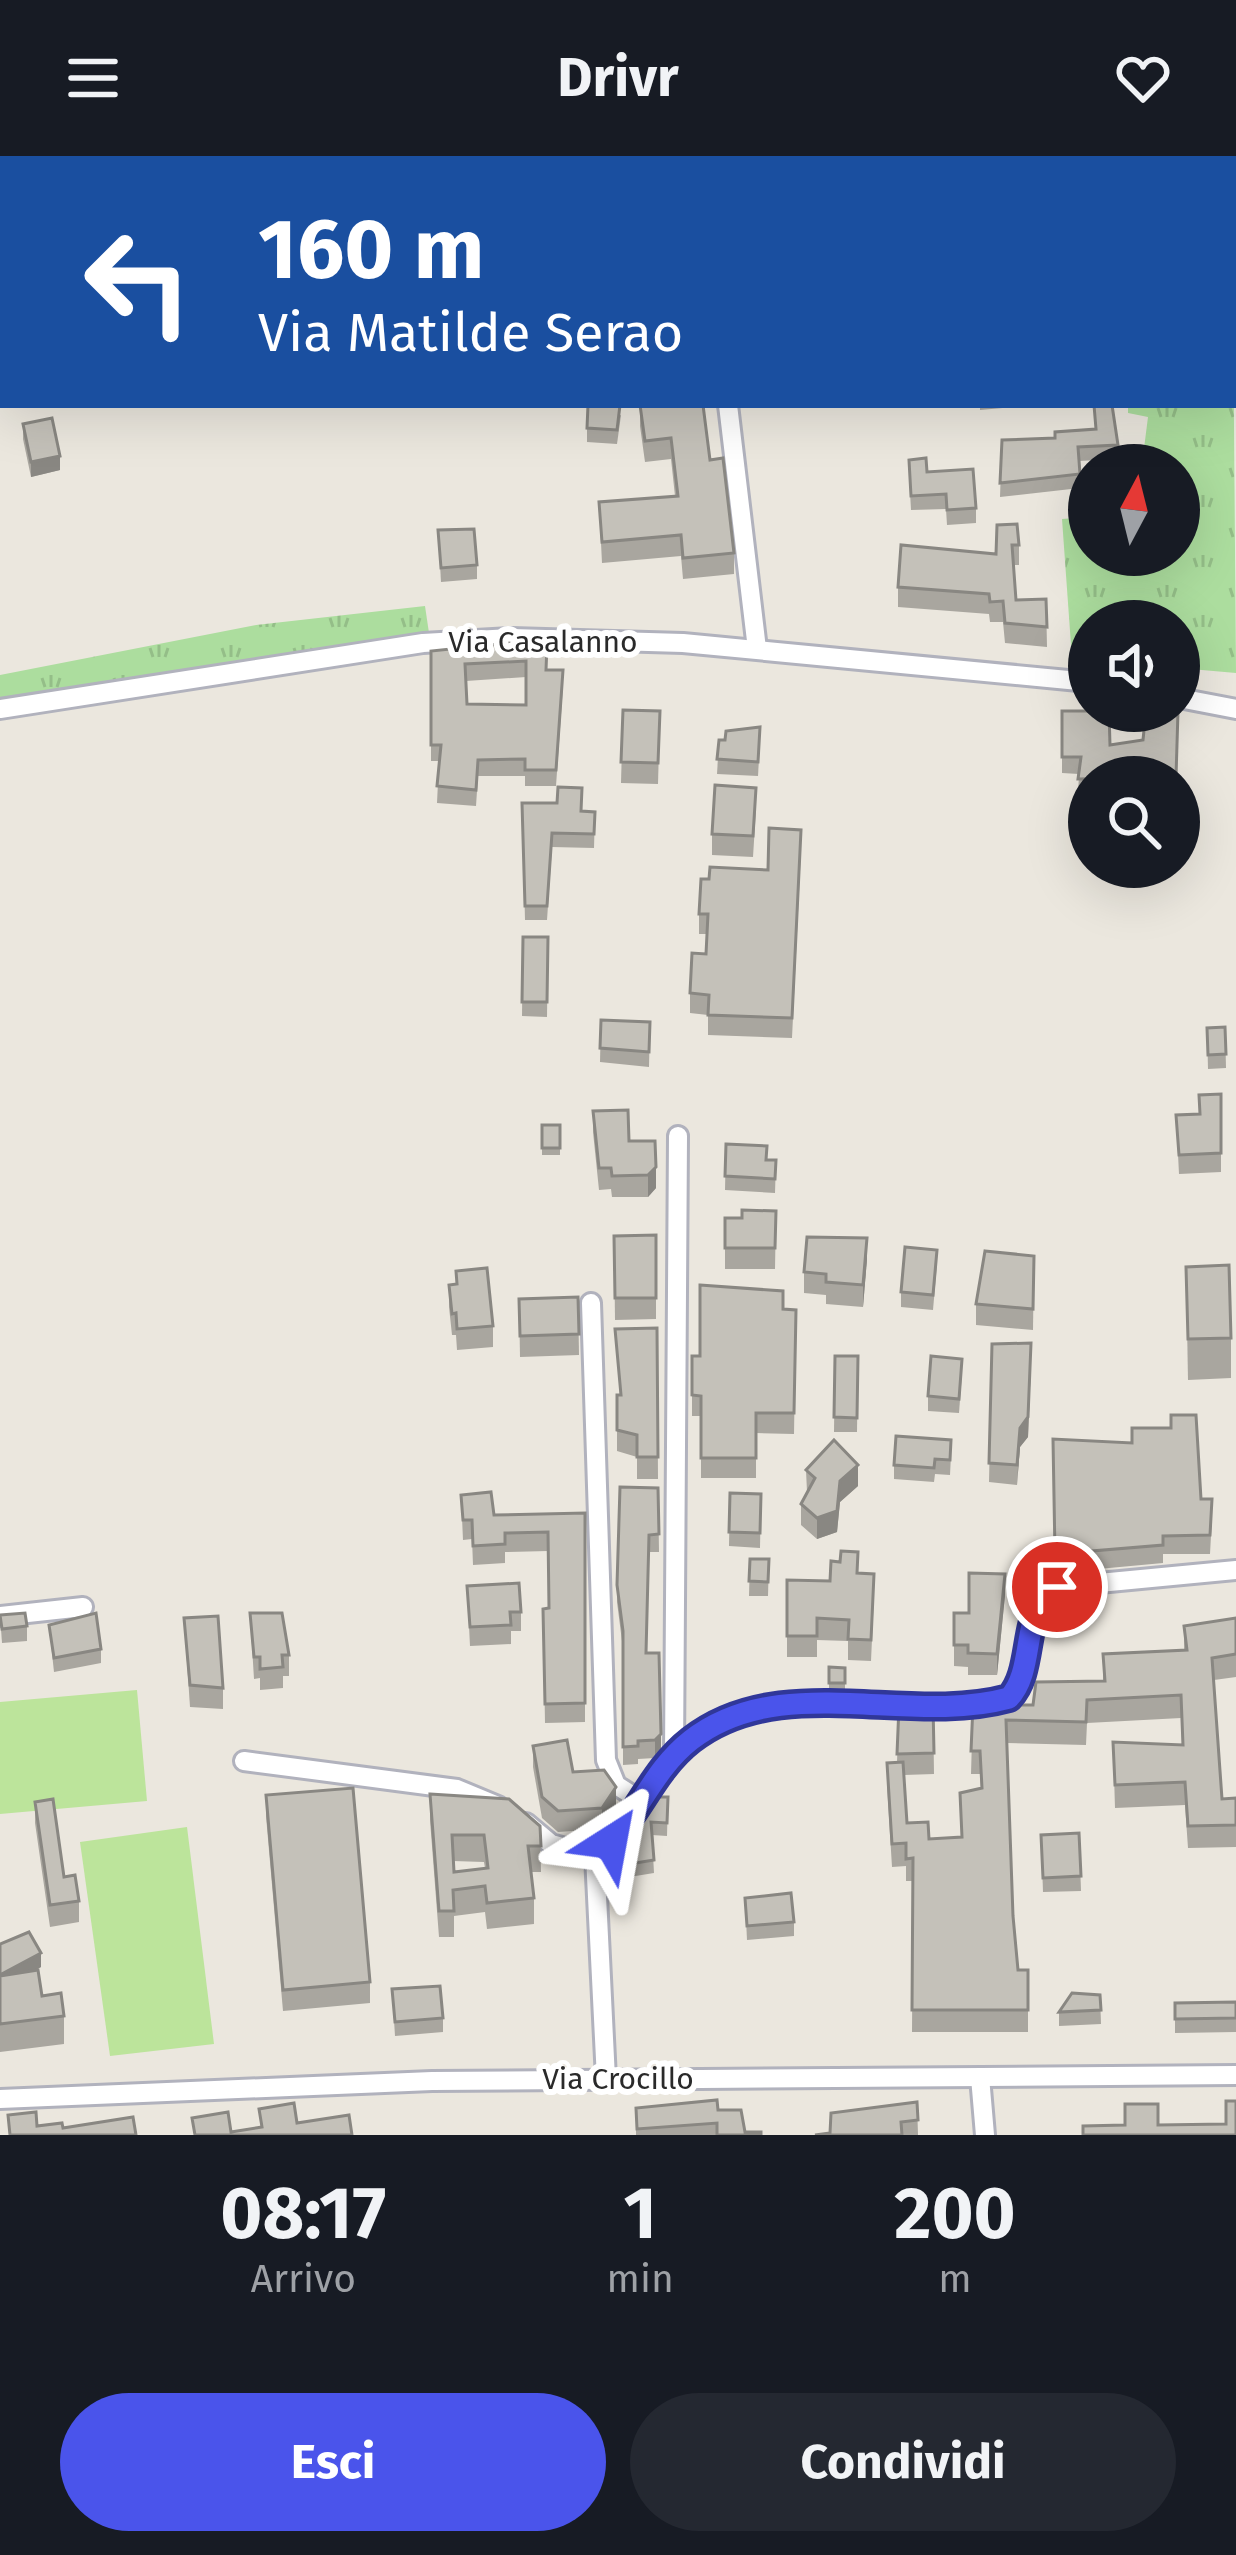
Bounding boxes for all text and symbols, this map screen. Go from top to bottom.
icon: menu [60,45,126,111]
icon: heart [1110,45,1176,111]
text: Drivr [557,46,679,110]
text: 160 m [258,199,484,300]
icon: left [60,204,216,360]
text: Via Matilde Serao [258,301,683,365]
north arrow [1068,444,1200,576]
map controls [1068,444,1200,888]
button: sound [1068,600,1200,732]
street label: Via Casalanno [448,624,638,660]
button: search [1068,756,1200,888]
pin [1006,1536,1108,1638]
icon: arrive [1024,1554,1090,1620]
position arrow [548,1779,674,1905]
street label: Via Crocillo [542,2061,694,2097]
text: 08:17 [220,2171,386,2257]
text: 1 [623,2171,657,2257]
text: 200 [894,2171,1016,2257]
text: Arrivo [251,2256,356,2302]
text: min [607,2256,674,2302]
text: m [938,2256,972,2302]
button: Esci [60,2393,606,2531]
button: Condividi [630,2393,1176,2531]

